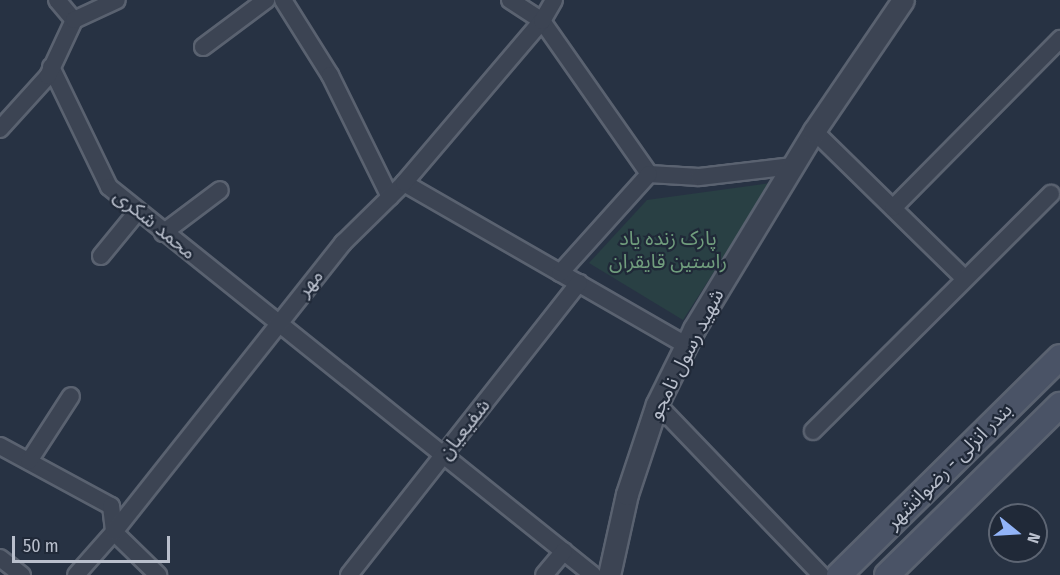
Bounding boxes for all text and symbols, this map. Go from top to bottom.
street label: محمد شکری [109,183,201,265]
park label: پارک زنده یاد راستین قایقران [609,227,727,274]
street label: مهر [292,264,328,302]
street label: شهید رسول نامجو [643,285,729,423]
street label: شفیعیان [433,394,495,464]
street label: بندر انزلی - رضوانشهر [881,398,1017,534]
north arrow [988,503,1048,563]
scale bar [15,524,172,562]
text: N [1023,531,1044,546]
text: 50 m [23,535,59,557]

